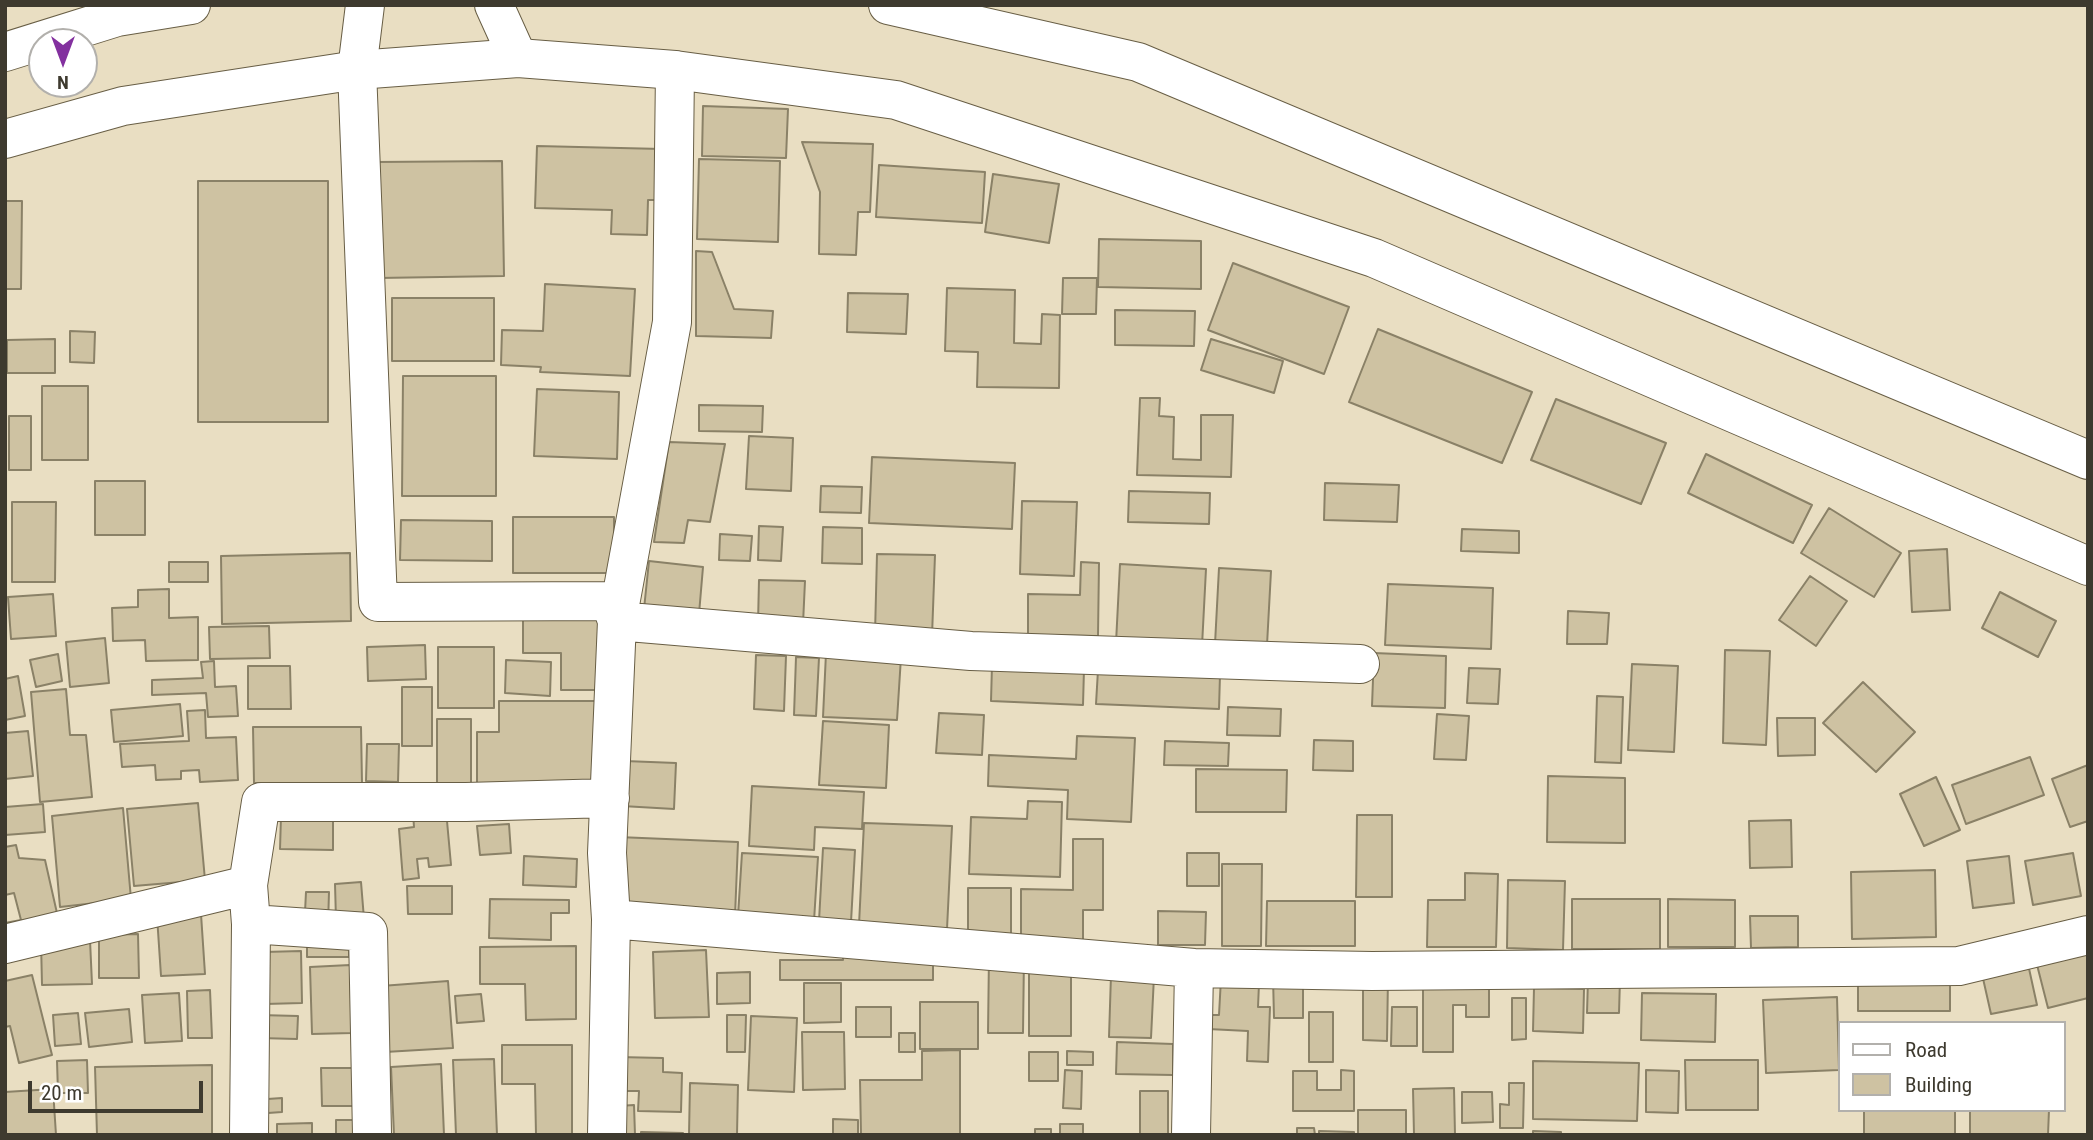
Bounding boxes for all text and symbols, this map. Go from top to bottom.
north arrow [28,28,98,98]
text: N [57,71,69,94]
legend [1838,1021,2065,1112]
text: Road [1905,1038,1947,1062]
scale bar [32,1066,206,1110]
text: Building [1905,1073,1972,1097]
text: 20 m [41,1081,82,1105]

